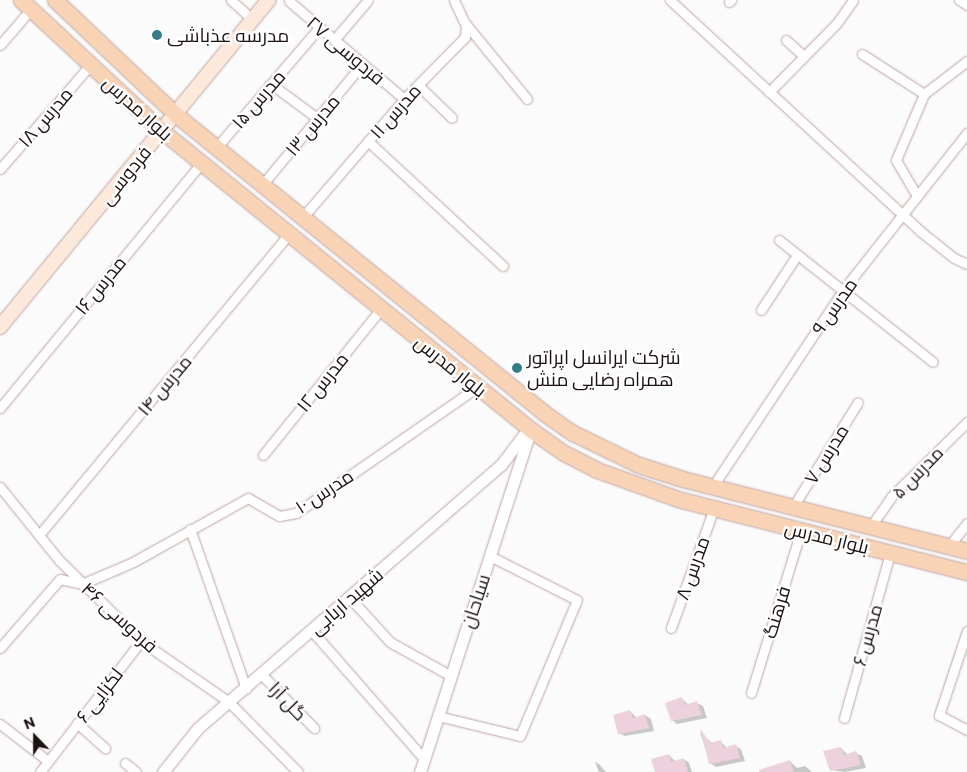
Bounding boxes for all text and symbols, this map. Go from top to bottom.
street label: فردوسی ۲۷ [302,11,390,89]
place label: مدرسه عذباشی [167,24,289,46]
marker: مدرسه عذباشی [151,29,163,41]
street label: مدرس ۱۵ [226,65,290,133]
street label: بلوار مدرس [98,71,178,145]
street label: مدرس ۱۱ [365,79,425,143]
street label: مدرس ۱۸ [13,82,77,152]
street label: مدرس ۱۳ [280,90,344,160]
street label: فردوسی [94,141,156,209]
street label: مدرس ۱۶ [69,251,131,319]
street label: مدرس ۹ [806,273,862,339]
street label: بلوار مدرس [410,330,492,402]
place label: شرکت ایرانسل اپراتور همراه رضایی منش [527,346,681,390]
street label: مدرس ۱۲ [291,348,353,416]
street label: مدرس ۱۴ [132,350,196,420]
marker: شرکت ایرانسل اپراتور همراه رضایی منش [511,362,523,374]
street label: مدرس ۷ [799,420,853,488]
street label: مدرس ۵ [886,441,948,503]
street label: مدرس ۱۰ [291,464,357,518]
street label: بلوار مدرس [783,516,871,558]
street label: مدرس ۸ [670,533,714,603]
street label: شهید اربابی [304,563,388,639]
street label: سیاحان [456,571,494,631]
street label: فردوسی ۴۶ [77,577,163,657]
street label: فرهنگ [757,583,795,641]
street label: مدرس ۶ [847,602,887,668]
street label: لکزایی ۶ [71,663,127,727]
street label: گل آرا [264,677,312,725]
north arrow [10,712,60,762]
text: N [21,713,37,732]

